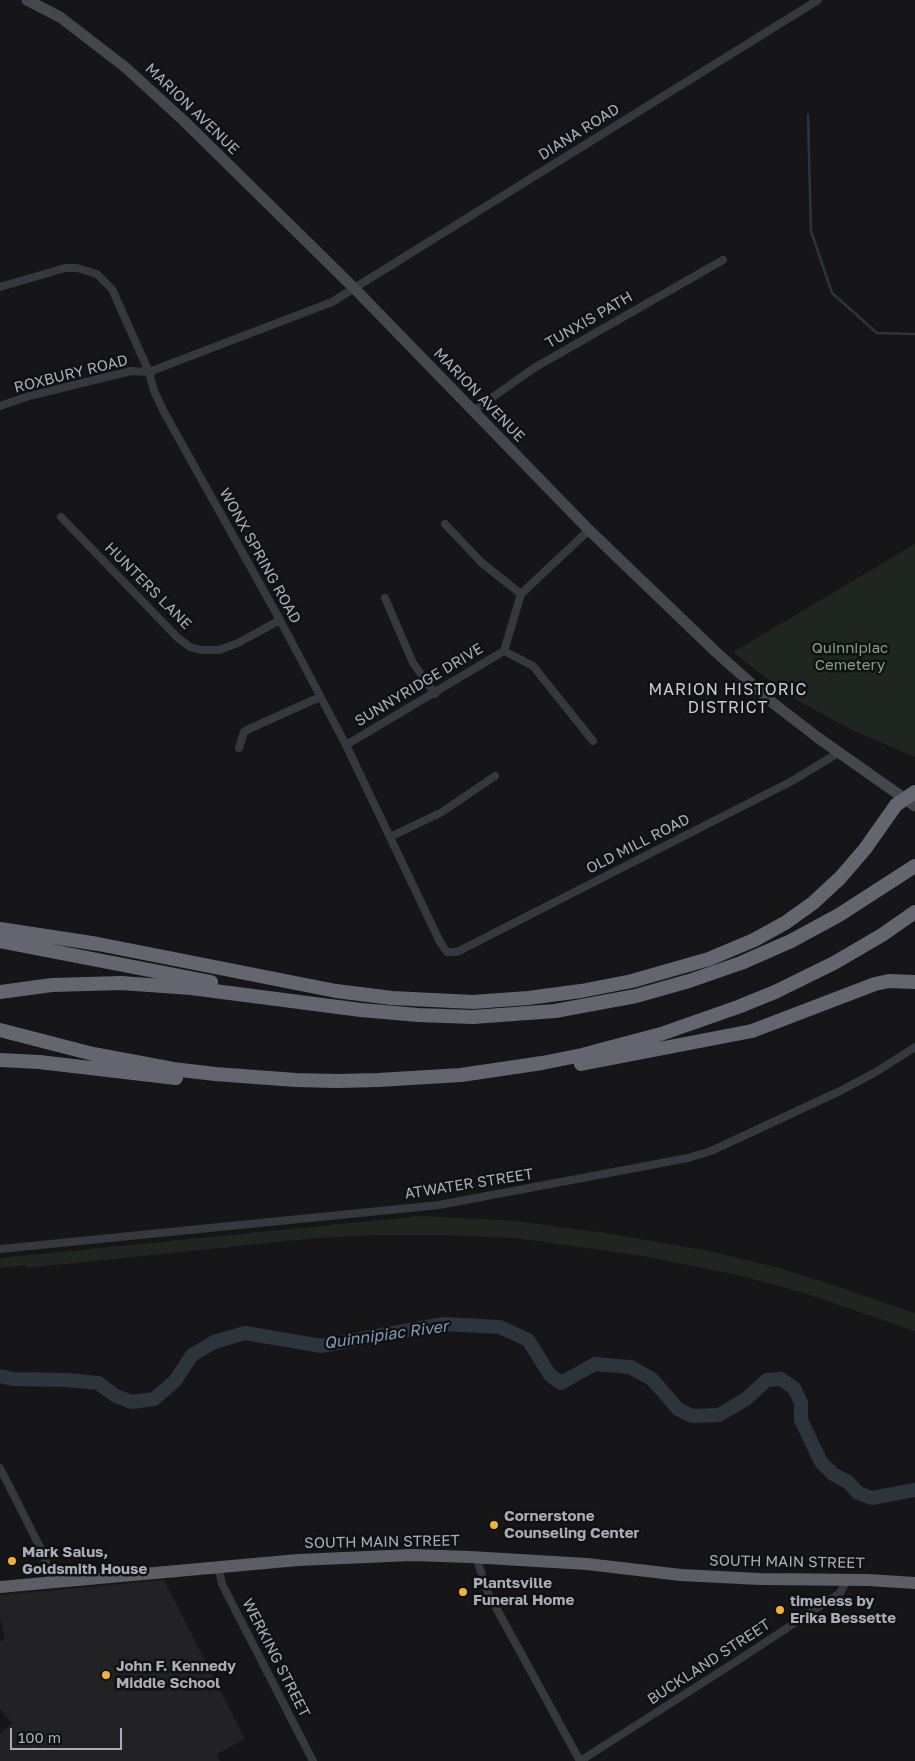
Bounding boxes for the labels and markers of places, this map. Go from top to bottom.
place label: Cornerstone Counseling Center [504,1507,639,1542]
marker: Cornerstone Counseling Center [488,1519,500,1531]
place label: Mark Salus, Goldsmith House [22,1543,147,1578]
marker: Mark Salus, Goldsmith House [6,1555,18,1567]
place label: Plantsville Funeral Home [473,1574,574,1609]
marker: Plantsville Funeral Home [457,1586,469,1598]
place label: timeless by Erika Bessette [790,1592,896,1627]
marker: timeless by Erika Bessette [774,1604,786,1616]
place label: John F. Kennedy Middle School [116,1657,236,1692]
marker: John F. Kennedy Middle School [100,1669,112,1681]

